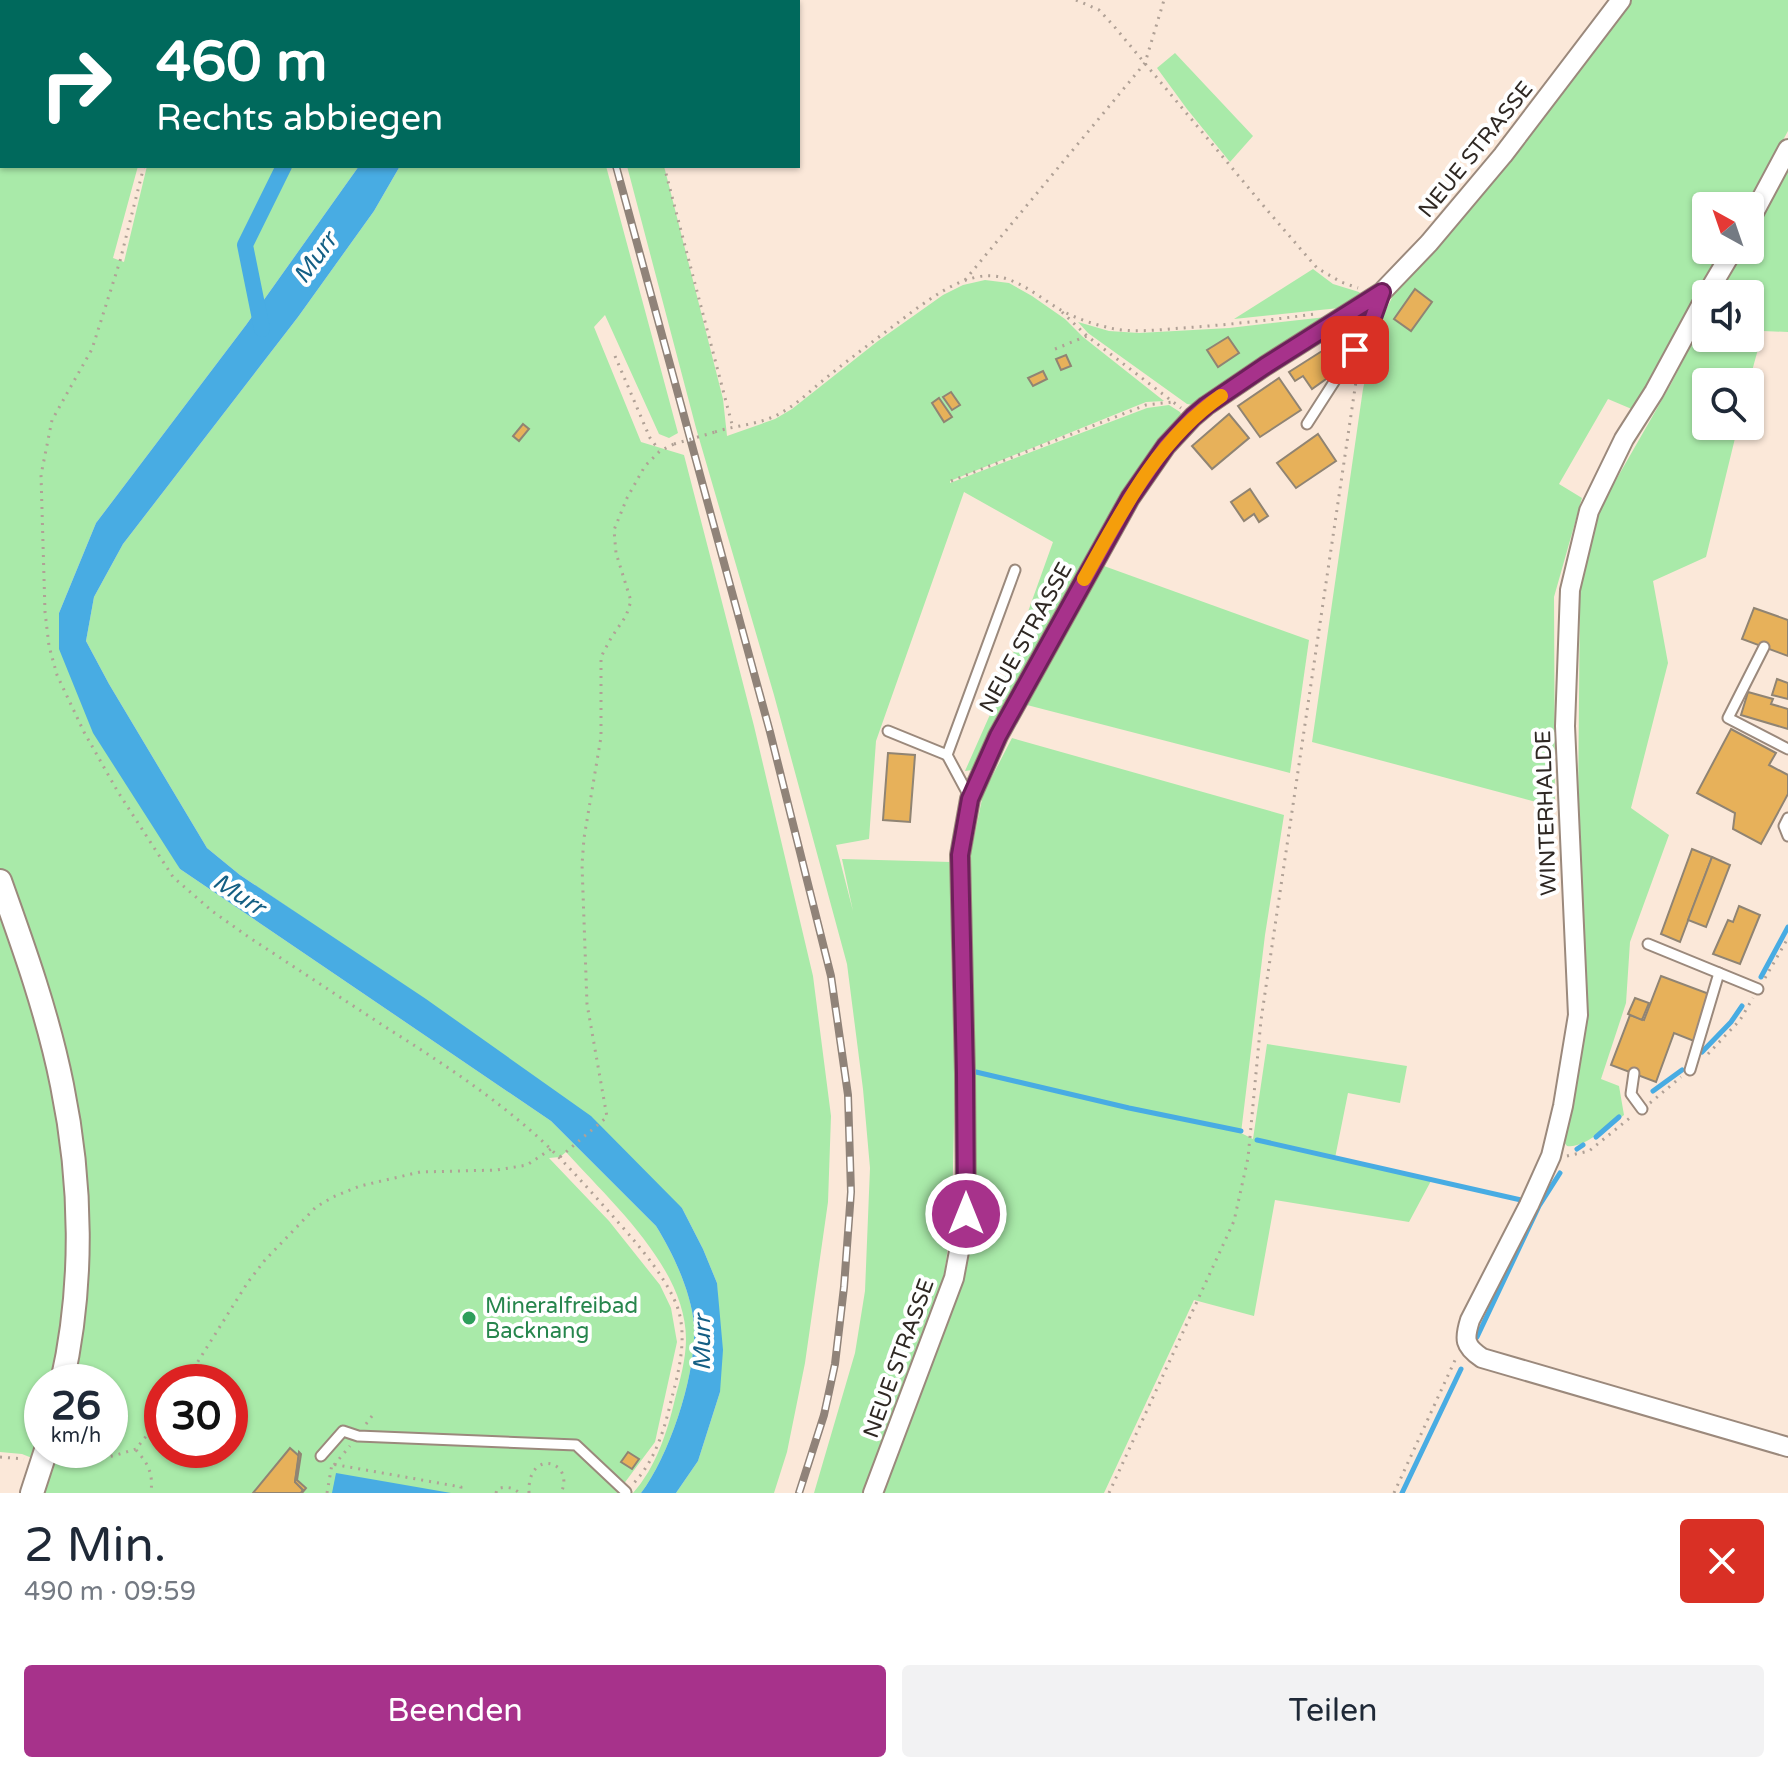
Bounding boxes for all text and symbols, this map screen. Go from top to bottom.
text: 460 m [156,29,327,96]
icon: right [24,32,128,136]
street label: NEUE STRASSE [1413,76,1539,223]
text: Rechts abbiegen [156,97,443,140]
north arrow [1692,192,1764,264]
map controls [1692,192,1764,440]
water label: Murr [287,225,345,289]
button: sound [1692,280,1764,352]
pin [1321,316,1389,384]
icon: arrive [1333,328,1377,372]
button: search [1692,368,1764,440]
street label: NEUE STRASSE [974,558,1078,717]
street label: WINTERHALDE [1530,730,1562,896]
water label: Murr [207,867,272,923]
position arrow [924,1172,1008,1256]
street label: NEUE STRASSE [858,1275,940,1441]
place label: Mineralfreibad Backnang [485,1293,638,1344]
marker: Mineralfreibad Backnang [460,1309,478,1327]
water label: Murr [688,1312,717,1371]
speed limit sign: 30 [144,1364,248,1468]
text: 26 [51,1382,101,1430]
text: km/h [51,1424,101,1448]
text: 2 Min. [24,1517,166,1575]
button: close [1680,1519,1764,1603]
text: 490 m · 09:59 [24,1576,196,1607]
button: Beenden [24,1665,886,1757]
button: Teilen [902,1665,1764,1757]

